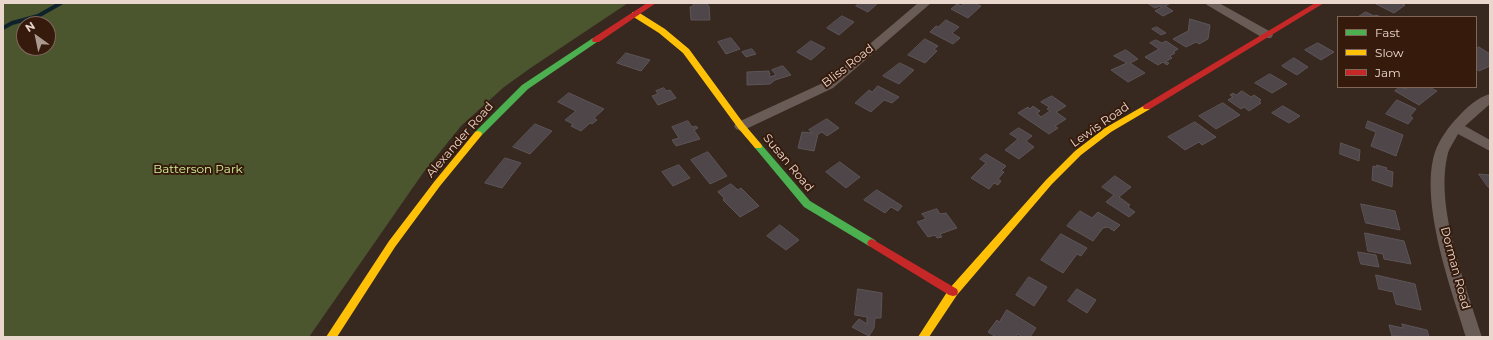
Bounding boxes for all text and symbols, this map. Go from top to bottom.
north arrow [16,16,56,56]
legend [1337,16,1477,88]
text: N [22,18,38,35]
text: Fast [1375,25,1400,40]
street label: Bliss Road [819,41,877,91]
text: Slow [1375,45,1404,60]
text: Jam [1375,65,1401,80]
street label: Alexander Road [423,99,497,181]
street label: Lewis Road [1068,100,1132,150]
street label: Susan Road [760,131,816,195]
park label: Batterson Park [153,162,243,176]
street label: Dorman Road [1437,225,1473,311]

